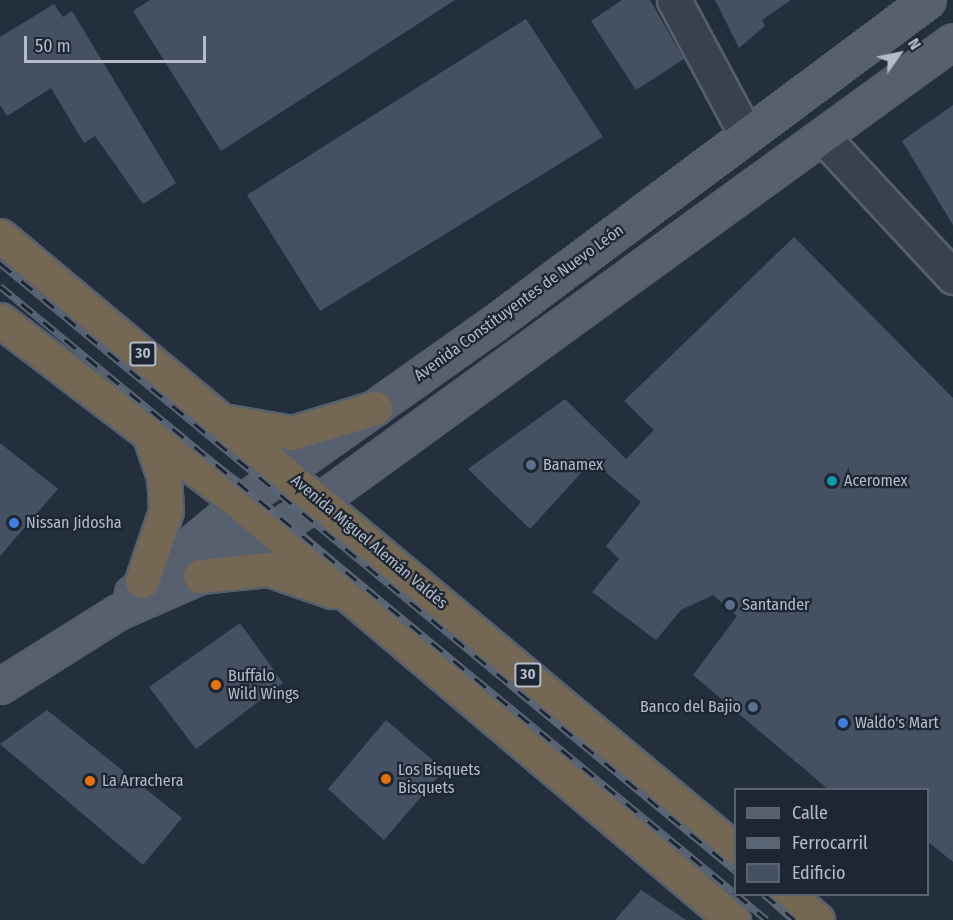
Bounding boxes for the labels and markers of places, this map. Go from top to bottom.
place label: Banamex [543,455,603,475]
marker: Banamex [524,458,538,472]
place label: Aceromex [844,471,907,491]
marker: Aceromex [825,474,839,488]
place label: Nissan Jidosha [26,513,122,533]
marker: Nissan Jidosha [7,516,21,530]
place label: Santander [742,595,810,615]
marker: Santander [723,598,737,612]
place label: Buffalo Wild Wings [228,666,299,704]
marker: Buffalo Wild Wings [209,678,223,692]
place label: Banco del Bajio [640,697,741,717]
marker: Banco del Bajio [746,700,760,714]
place label: Waldo's Mart [855,713,939,733]
marker: Waldo's Mart [836,716,850,730]
place label: Los Bisquets Bisquets [398,760,480,798]
place label: La Arrachera [102,771,184,791]
marker: Los Bisquets Bisquets [379,772,393,786]
marker: La Arrachera [83,774,97,788]

